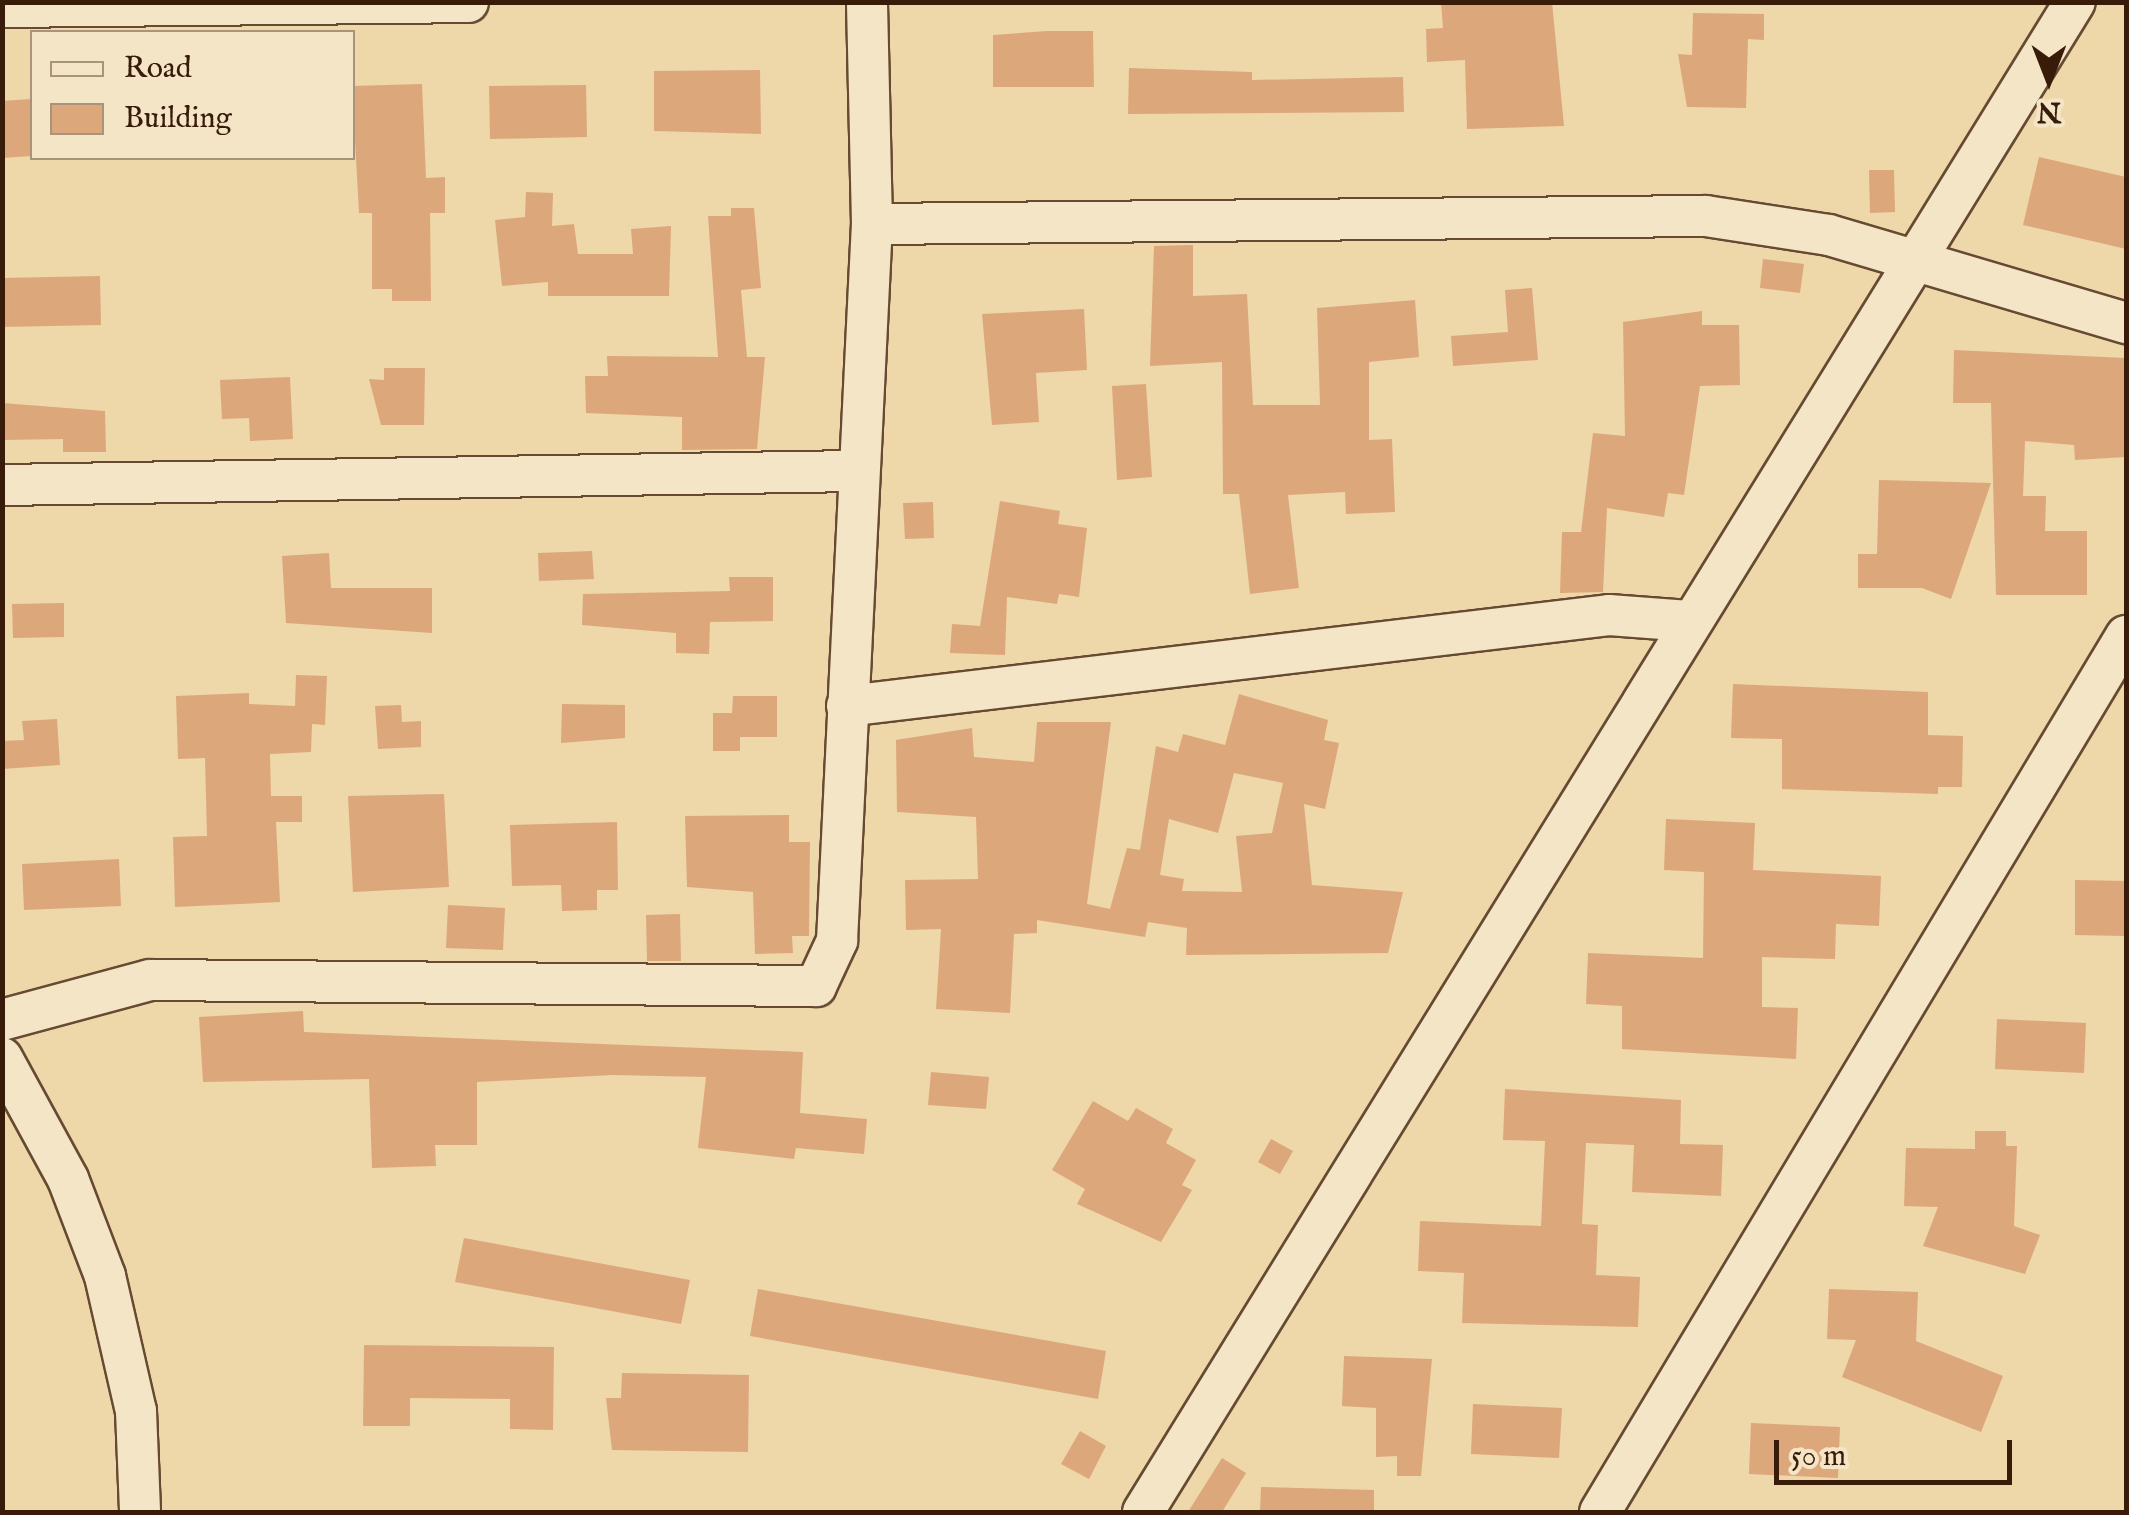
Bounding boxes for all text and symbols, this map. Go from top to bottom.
legend [30,30,355,160]
north arrow [1999,30,2099,130]
text: Road [124,50,192,88]
text: N [2037,93,2061,128]
text: Building [124,100,232,138]
scale bar [1779,1420,2016,1482]
text: 50 m [1791,1438,1846,1476]

